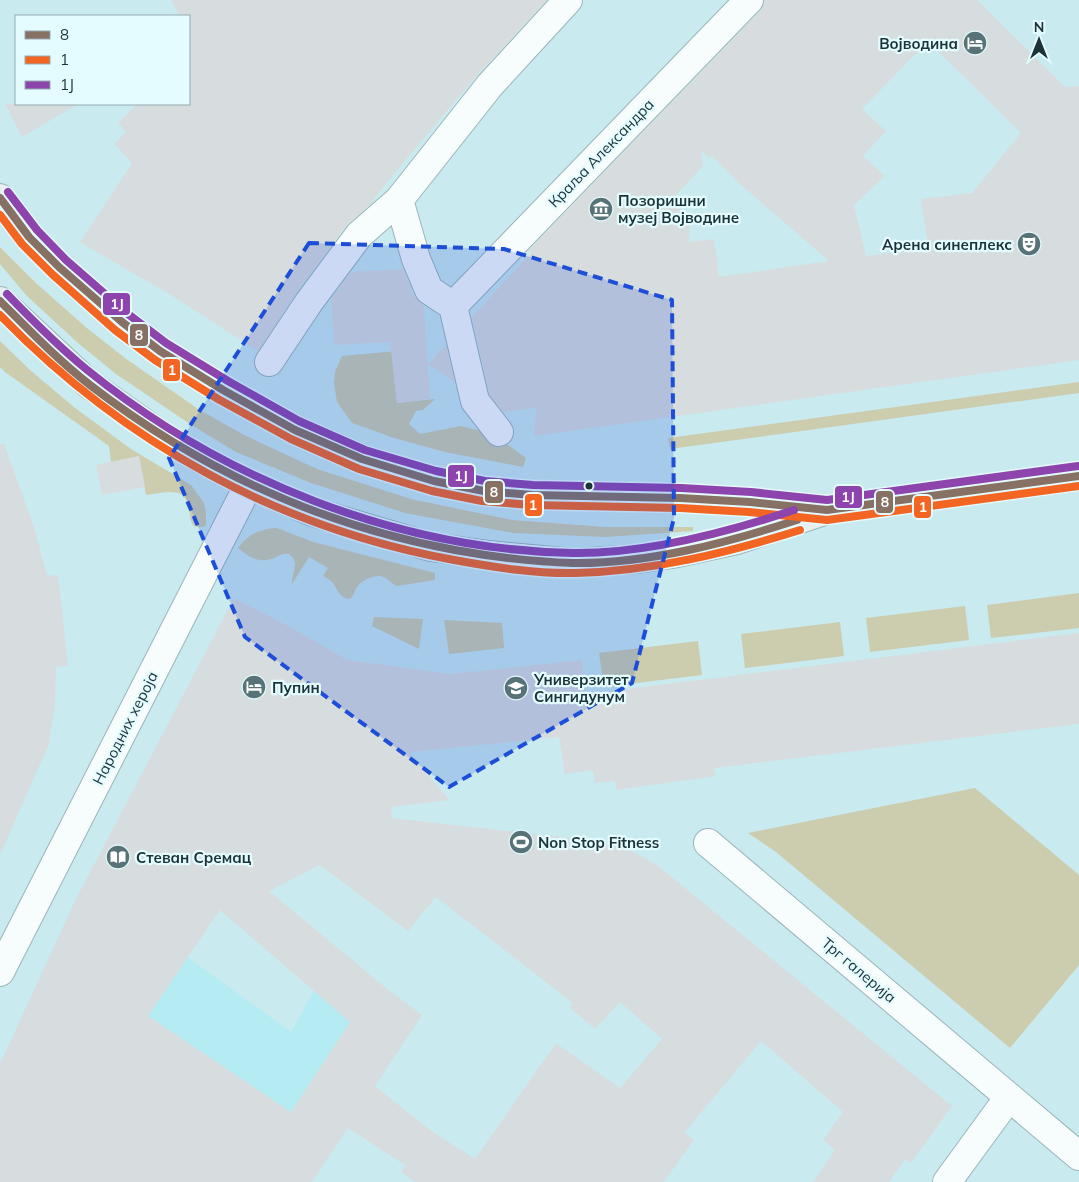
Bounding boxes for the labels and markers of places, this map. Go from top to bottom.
hotel icon: Војводина [962,30,988,56]
place label: Војводина [879,34,958,53]
place label: Позоришни музеј Војводине [618,191,739,227]
museum icon: Позоришни музеј Војводине [588,196,614,222]
theatre icon: Арена синеплекс [1016,231,1042,257]
place label: Арена синеплекс [882,235,1012,254]
unlabelled marker [584,481,594,491]
place label: Универзитет Сингидунум [533,670,629,706]
hotel icon: Пупин [241,674,267,700]
school or university icon: Универзитет Сингидунум [503,675,529,701]
place label: Пупин [272,678,320,697]
sports icon: Non Stop Fitness [508,829,534,855]
place label: Non Stop Fitness [538,833,659,852]
library icon: Стеван Сремац [105,844,131,870]
place label: Стеван Сремац [136,848,252,867]

